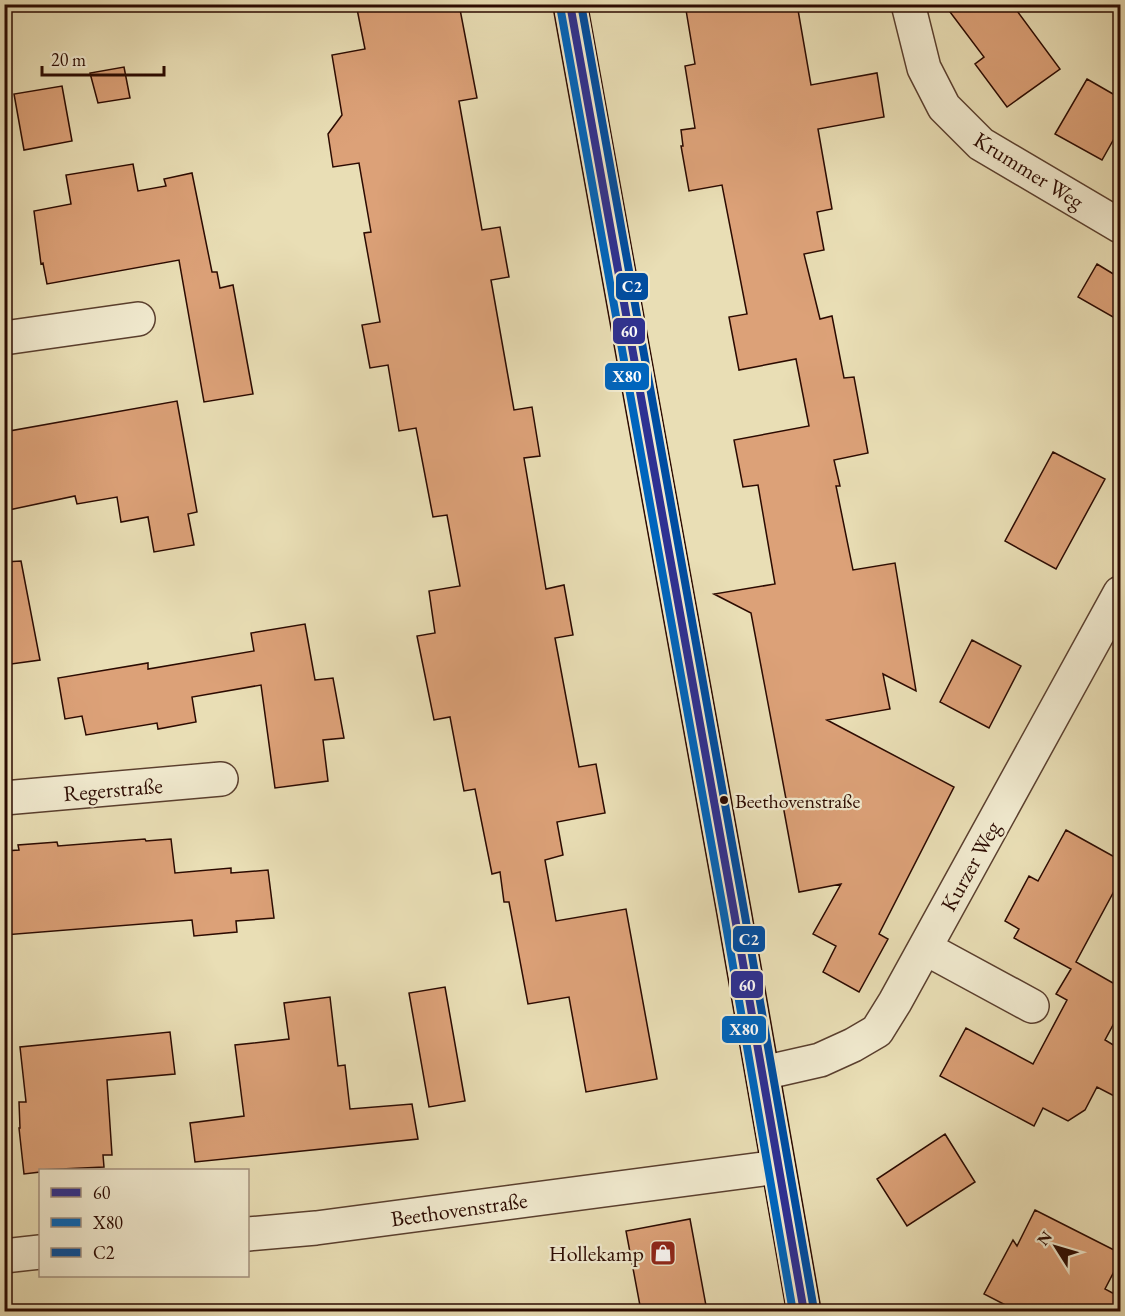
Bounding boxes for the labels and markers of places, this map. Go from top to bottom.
place label: Beethovenstraße [735,788,860,814]
marker: Beethovenstraße [718,794,730,806]
shop icon: Hollekamp [648,1238,678,1268]
place label: Hollekamp [549,1239,644,1268]

